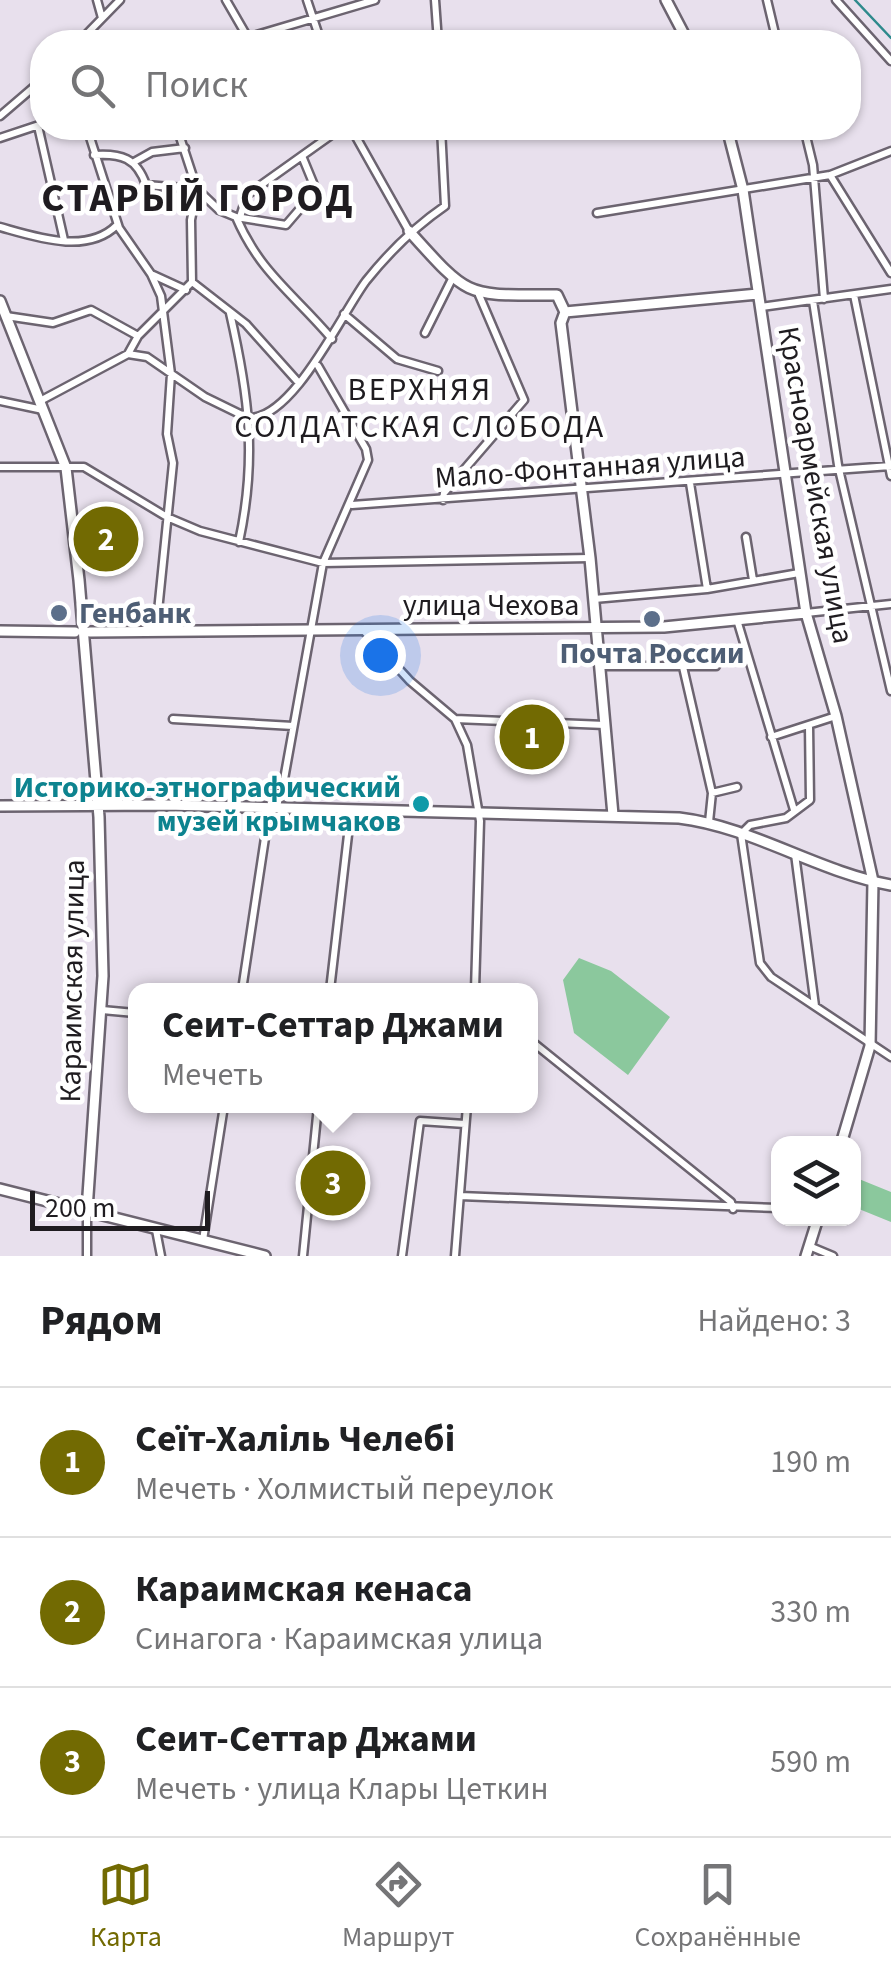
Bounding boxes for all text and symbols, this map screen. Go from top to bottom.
search box [30,30,861,140]
icon: search [65,58,120,113]
text: Поиск [145,58,248,112]
district label: СТАРЫЙ ГОРОД [41,170,355,227]
street label: Красноармейская улица [766,323,865,647]
district label: ВЕРХНЯЯ СОЛДАТСКАЯ СЛОБОДА [234,367,606,450]
street label: Мало-Фонтанная улица [433,435,747,500]
pin: 2 [74,502,138,576]
street label: улица Чехова [403,584,579,627]
place label: Генбанк [79,592,192,635]
marker: Генбанк [48,602,70,624]
marker: Почта России [641,608,663,630]
your location [355,630,406,681]
place label: Почта России [559,632,745,675]
pin: 1 [500,700,564,774]
place label: Историко-этнографический музей крымчаков [14,766,401,843]
marker: Историко-этнографический музей крымчаков [410,793,432,815]
street label: Караимская улица [49,859,96,1103]
popup [128,983,538,1113]
text: Сеит-Сеттар Джами [162,998,504,1052]
text: Мечеть [162,1052,264,1098]
map controls [771,1136,861,1226]
button: layers [771,1136,861,1226]
pin: 3 [300,1146,366,1220]
scale bar [30,1186,210,1230]
text: 200 m [45,1188,116,1228]
text: Рядом [40,1291,163,1351]
text: Найдено: 3 [697,1298,851,1344]
text: Сеїт-Халіль Челебі [135,1412,455,1466]
text: 1 [64,1439,81,1485]
text: 190 m [770,1439,851,1485]
text: Мечеть · Холмистый переулок [135,1466,553,1512]
text: Караимская кенаса [135,1562,473,1616]
text: 2 [64,1589,81,1635]
text: 330 m [770,1589,851,1635]
text: Синагога · Караимская улица [135,1616,543,1662]
text: Сеит-Сеттар Джами [135,1712,477,1766]
text: 3 [64,1739,81,1785]
text: 590 m [770,1739,851,1785]
text: Мечеть · улица Клары Цеткин [135,1766,549,1812]
tab: Карта [90,1857,162,1957]
tab: Маршрут [342,1857,454,1957]
tab: Сохранённые [635,1857,801,1957]

